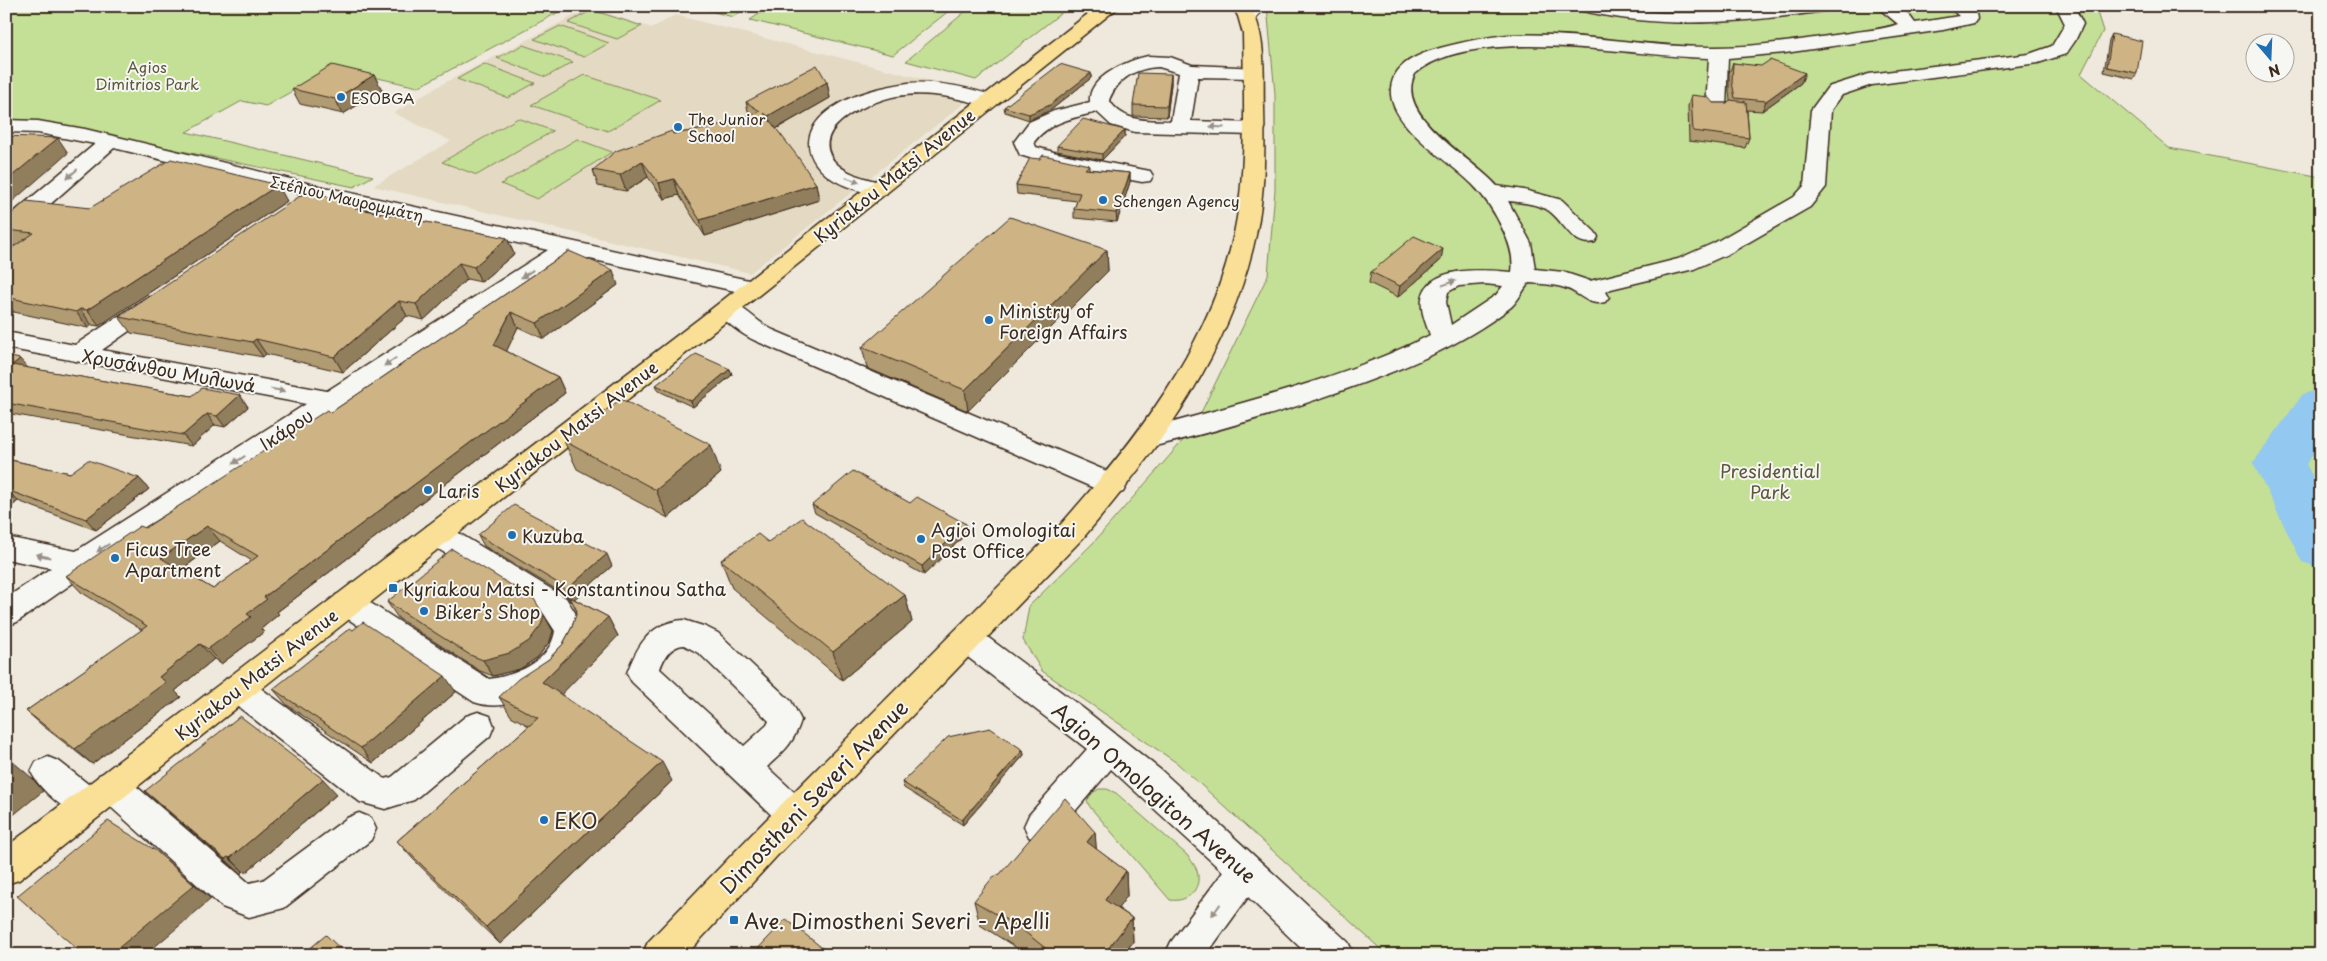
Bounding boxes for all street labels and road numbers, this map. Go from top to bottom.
street label: Kyriakou Matsi Avenue [808,101,980,249]
street label: Στέλιου Μαυρομμάτη [268,169,426,227]
street label: Χρυσάνθου Μυλωνά [80,341,258,399]
street label: Kyriakou Matsi Avenue [489,354,663,498]
street label: Ικάρου [254,402,318,456]
street label: Kyriakou Matsi Avenue [169,602,343,746]
street label: Dimostheni Severi Avenue [711,692,915,900]
street label: Agion Omologiton Avenue [1046,694,1264,890]

